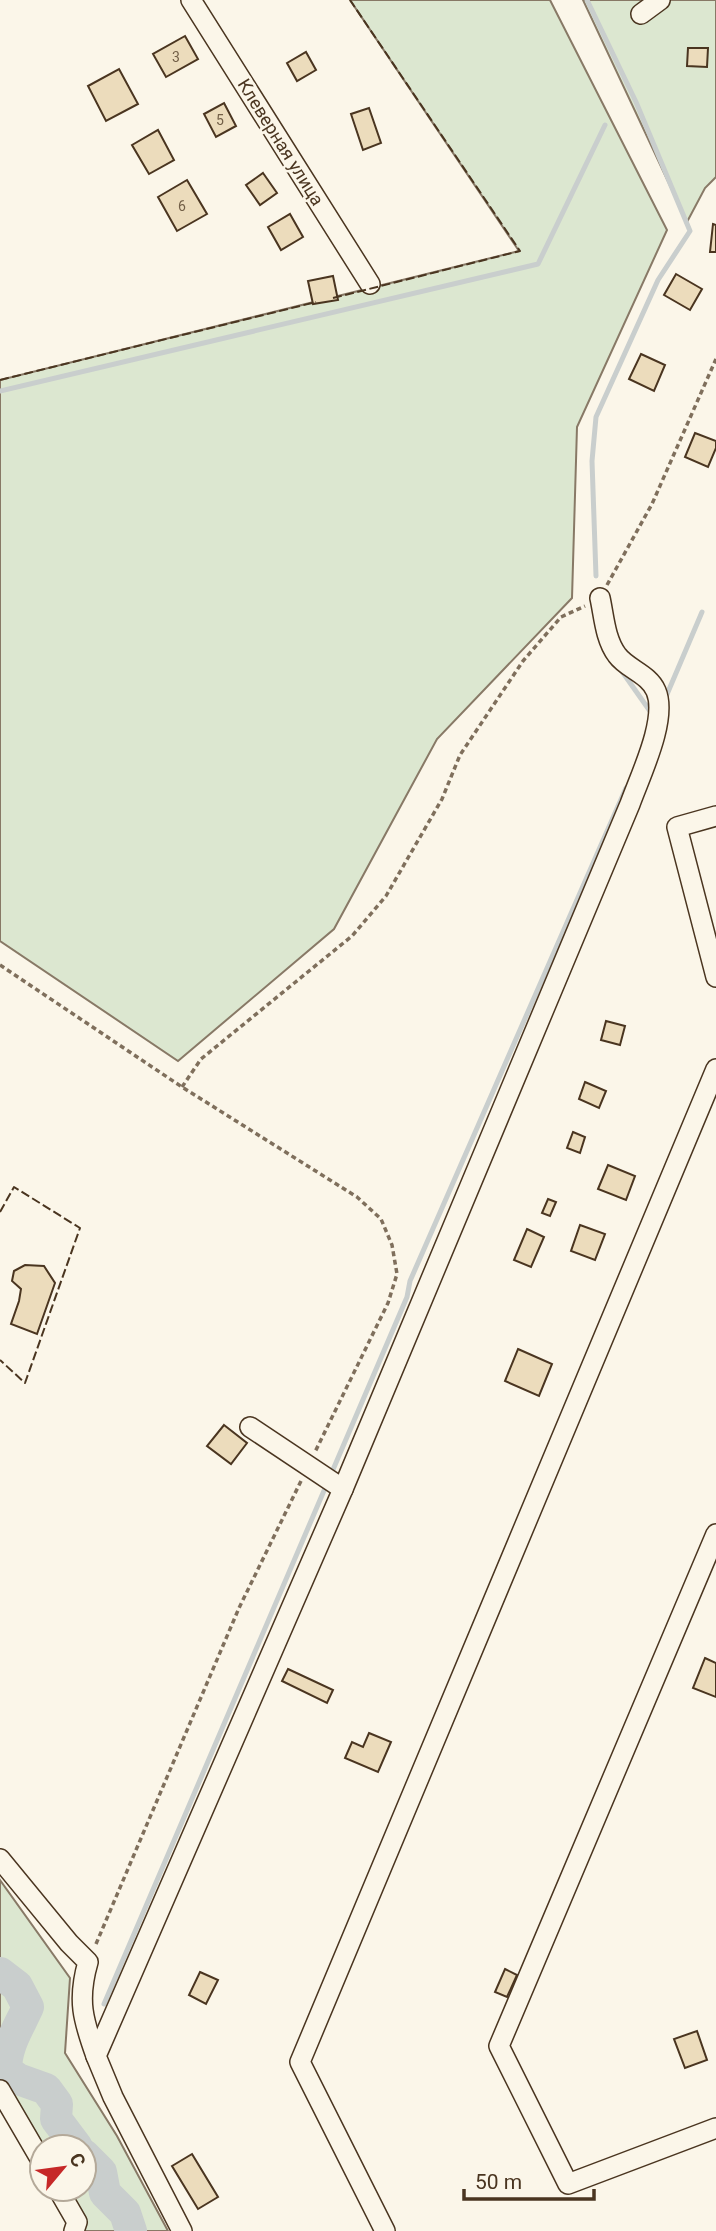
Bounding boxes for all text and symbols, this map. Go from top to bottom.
house number: 3 [172,49,180,65]
street label: Клеверная улица [234,75,328,209]
house number: 5 [216,112,224,128]
house number: 6 [178,198,186,214]
north arrow [28,2133,98,2203]
text: С [64,2149,91,2171]
scale bar [464,2158,594,2202]
text: 50 m [475,2170,522,2194]

